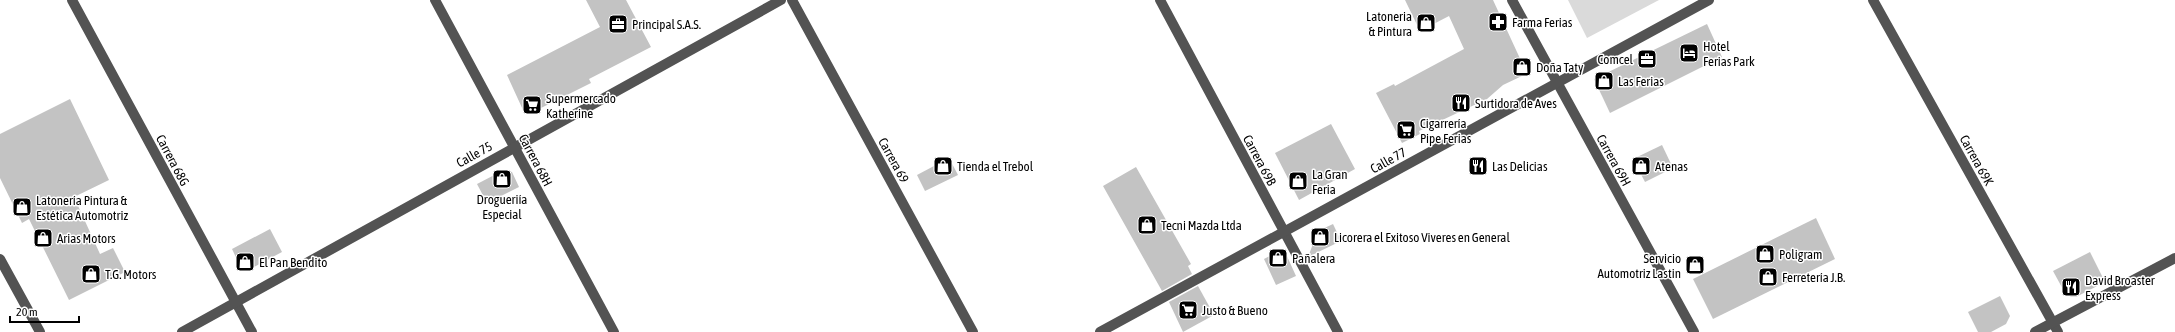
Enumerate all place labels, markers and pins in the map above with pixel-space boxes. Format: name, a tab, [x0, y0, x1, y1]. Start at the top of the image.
place label: Latoneria & Pintura	[1366, 9, 1412, 39]
pharmacy icon: Farma Ferias	[1487, 11, 1509, 33]
shop icon: Latoneria & Pintura	[1415, 12, 1437, 34]
office icon: Principal S.A.S.	[607, 13, 629, 35]
place label: Farma Ferias	[1512, 15, 1573, 30]
place label: Principal S.A.S.	[632, 17, 701, 32]
place label: Hotel Ferias Park	[1703, 39, 1755, 69]
hotel icon: Hotel Ferias Park	[1678, 42, 1700, 64]
office icon: Comcel	[1636, 48, 1658, 70]
place label: Comcel	[1598, 52, 1634, 67]
shop icon: Doña Taty	[1511, 56, 1533, 78]
place label: Doña Taty	[1536, 60, 1584, 75]
shop icon: Las Ferias	[1593, 70, 1615, 92]
place label: Las Ferias	[1618, 74, 1664, 89]
place label: Supermercado Katherine	[546, 91, 616, 121]
restaurant icon: Surtidora de Aves	[1450, 92, 1472, 114]
supermarket icon: Supermercado Katherine	[521, 94, 543, 116]
place label: Surtidora de Aves	[1475, 96, 1557, 111]
place label: Cigarrería Pipe Ferias	[1420, 116, 1472, 146]
supermarket icon: Cigarrería Pipe Ferias	[1395, 119, 1417, 141]
shop icon: Tienda el Trebol	[932, 155, 954, 177]
restaurant icon: Las Delicias	[1467, 155, 1489, 177]
shop icon: Atenas	[1630, 155, 1652, 177]
place label: Tienda el Trebol	[957, 159, 1034, 174]
place label: Las Delicias	[1492, 159, 1548, 174]
place label: Atenas	[1655, 159, 1688, 174]
place label: La Gran Feria	[1312, 167, 1348, 197]
shop icon: Drogueriía Especial	[491, 168, 513, 190]
shop icon: La Gran Feria	[1287, 170, 1309, 192]
place label: Drogueriía Especial	[477, 192, 527, 222]
place label: Latonería Pintura & Estética Automotriz	[36, 193, 128, 223]
shop icon: Latonería Pintura & Estética Automotriz	[11, 196, 33, 218]
shop icon: Tecni Mazda Ltda	[1136, 214, 1158, 236]
place label: Tecni Mazda Ltda	[1161, 218, 1242, 233]
shop icon: Licorera el Exitoso Viveres en General	[1309, 226, 1331, 248]
shop icon: Arias Motors	[32, 227, 54, 249]
place label: Licorera el Exitoso Viveres en General	[1334, 230, 1510, 245]
place label: Arias Motors	[57, 231, 116, 246]
shop icon: Poligram	[1754, 243, 1776, 265]
shop icon: Pañalera	[1267, 247, 1289, 269]
place label: Poligram	[1779, 247, 1822, 262]
shop icon: El Pan Bendito	[234, 251, 256, 273]
place label: Pañalera	[1292, 251, 1335, 266]
place label: Servicio Automotriz Lastin	[1597, 251, 1681, 281]
shop icon: Servicio Automotriz Lastin	[1684, 254, 1706, 276]
place label: El Pan Bendito	[259, 255, 327, 270]
shop icon: T.G. Motors	[80, 263, 102, 285]
shop icon: Ferretería J.B.	[1757, 266, 1779, 288]
place label: T.G. Motors	[105, 267, 157, 282]
place label: Ferretería J.B.	[1782, 270, 1845, 285]
place label: David Broaster Express	[2085, 273, 2155, 303]
restaurant icon: David Broaster Express	[2060, 276, 2082, 298]
supermarket icon: Justo & Bueno	[1177, 299, 1199, 321]
place label: Justo & Bueno	[1202, 303, 1268, 318]

